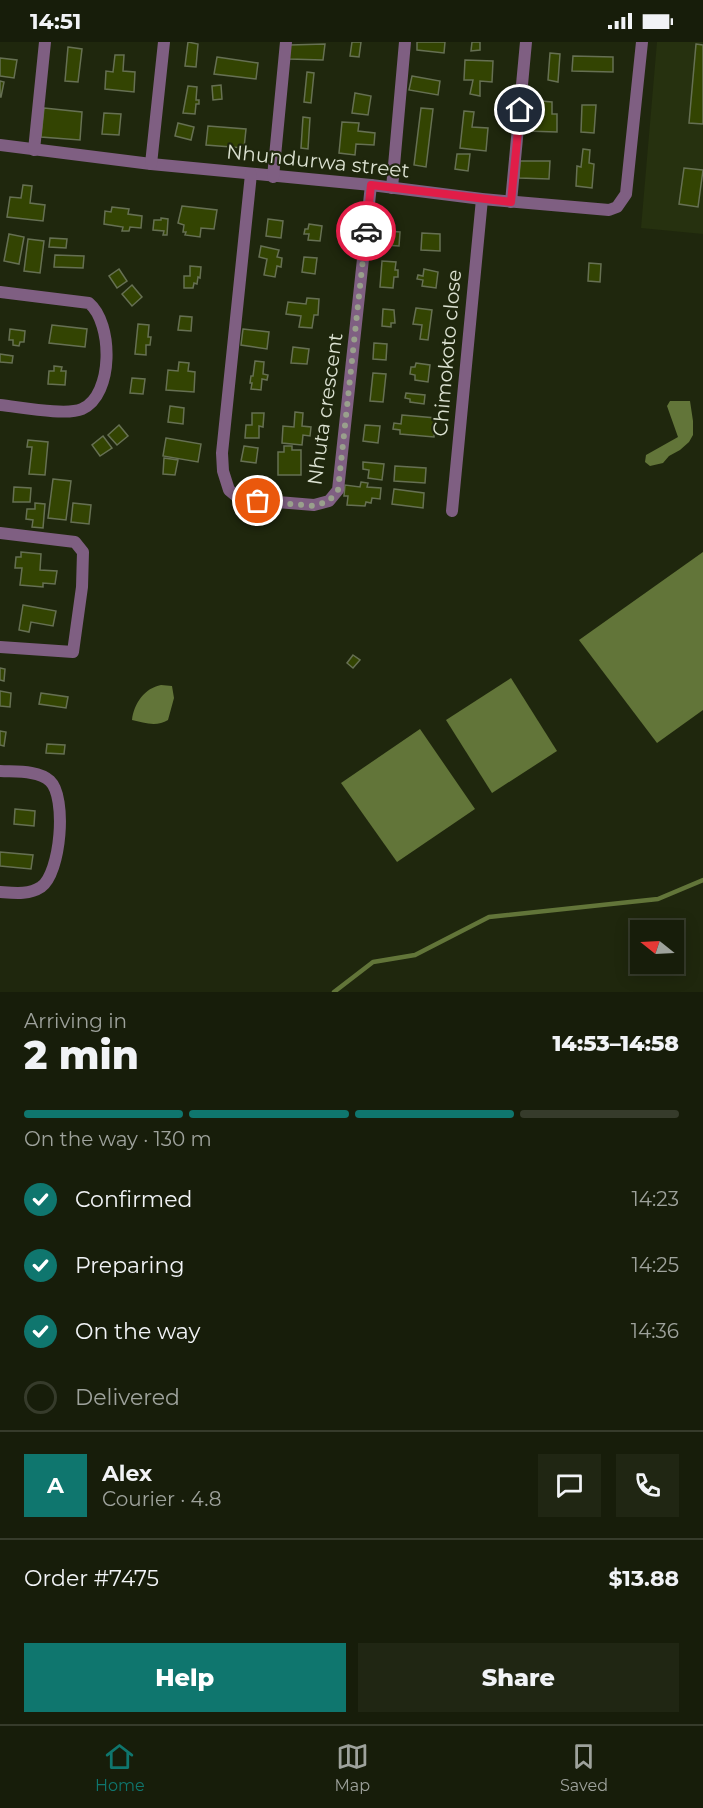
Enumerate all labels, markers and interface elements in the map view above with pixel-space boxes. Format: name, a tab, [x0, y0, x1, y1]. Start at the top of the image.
text: 14:51	[30, 8, 81, 35]
pin	[494, 84, 545, 135]
icon: home	[503, 93, 536, 126]
street label: Nhundurwa street	[225, 139, 411, 183]
courier	[336, 201, 396, 261]
icon: car	[350, 215, 383, 248]
street label: Chimokoto close	[428, 269, 466, 437]
street label: Nhuta crescent	[302, 331, 348, 487]
pin	[232, 475, 283, 526]
icon: bag	[241, 484, 274, 517]
north arrow	[630, 920, 684, 974]
map controls	[630, 920, 684, 974]
text: Arriving in	[24, 1009, 127, 1033]
text: 14:53–14:58	[552, 1030, 679, 1057]
text: 2 min	[24, 1031, 139, 1079]
text: On the way · 130 m	[24, 1127, 212, 1151]
icon: check	[24, 1183, 57, 1216]
text: Confirmed	[75, 1186, 192, 1213]
text: 14:23	[632, 1187, 679, 1211]
icon: check	[24, 1249, 57, 1282]
text: Preparing	[75, 1252, 184, 1279]
text: 14:25	[632, 1253, 679, 1277]
icon: check	[24, 1315, 57, 1348]
text: On the way	[75, 1318, 200, 1345]
text: 14:36	[631, 1319, 679, 1343]
text: Delivered	[75, 1384, 180, 1411]
button: chat	[538, 1454, 601, 1517]
button: phone	[616, 1454, 679, 1517]
text: Alex	[102, 1460, 152, 1487]
text: A	[47, 1472, 64, 1499]
text: Courier · 4.8	[102, 1487, 221, 1511]
text: Order #7475	[24, 1565, 159, 1592]
text: $13.88	[609, 1565, 679, 1592]
button: Help	[24, 1643, 346, 1712]
button: Share	[358, 1643, 679, 1712]
tab: Home	[95, 1740, 145, 1795]
tab: Map	[335, 1740, 370, 1795]
tab: Saved	[560, 1740, 608, 1795]

